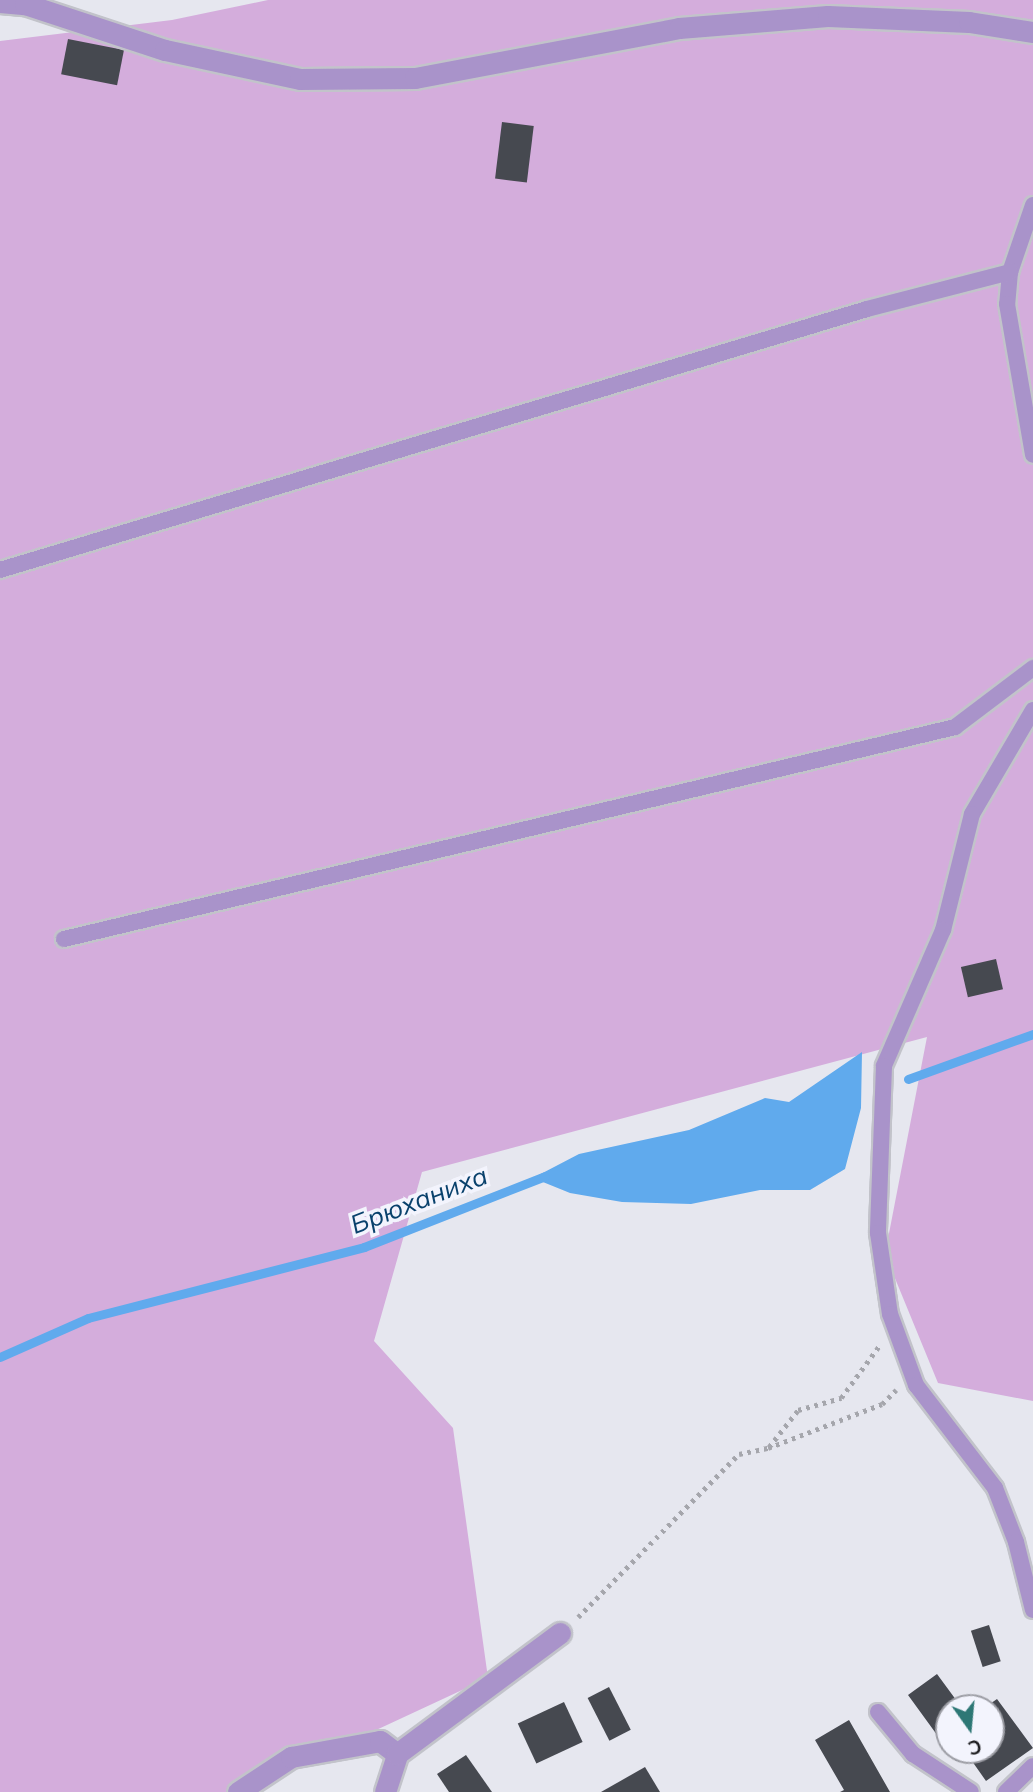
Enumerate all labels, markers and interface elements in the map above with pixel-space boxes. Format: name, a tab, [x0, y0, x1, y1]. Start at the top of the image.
water label: Брюханиха	[346, 1160, 492, 1240]
north arrow	[935, 1694, 1005, 1764]
text: С	[966, 1734, 984, 1761]

